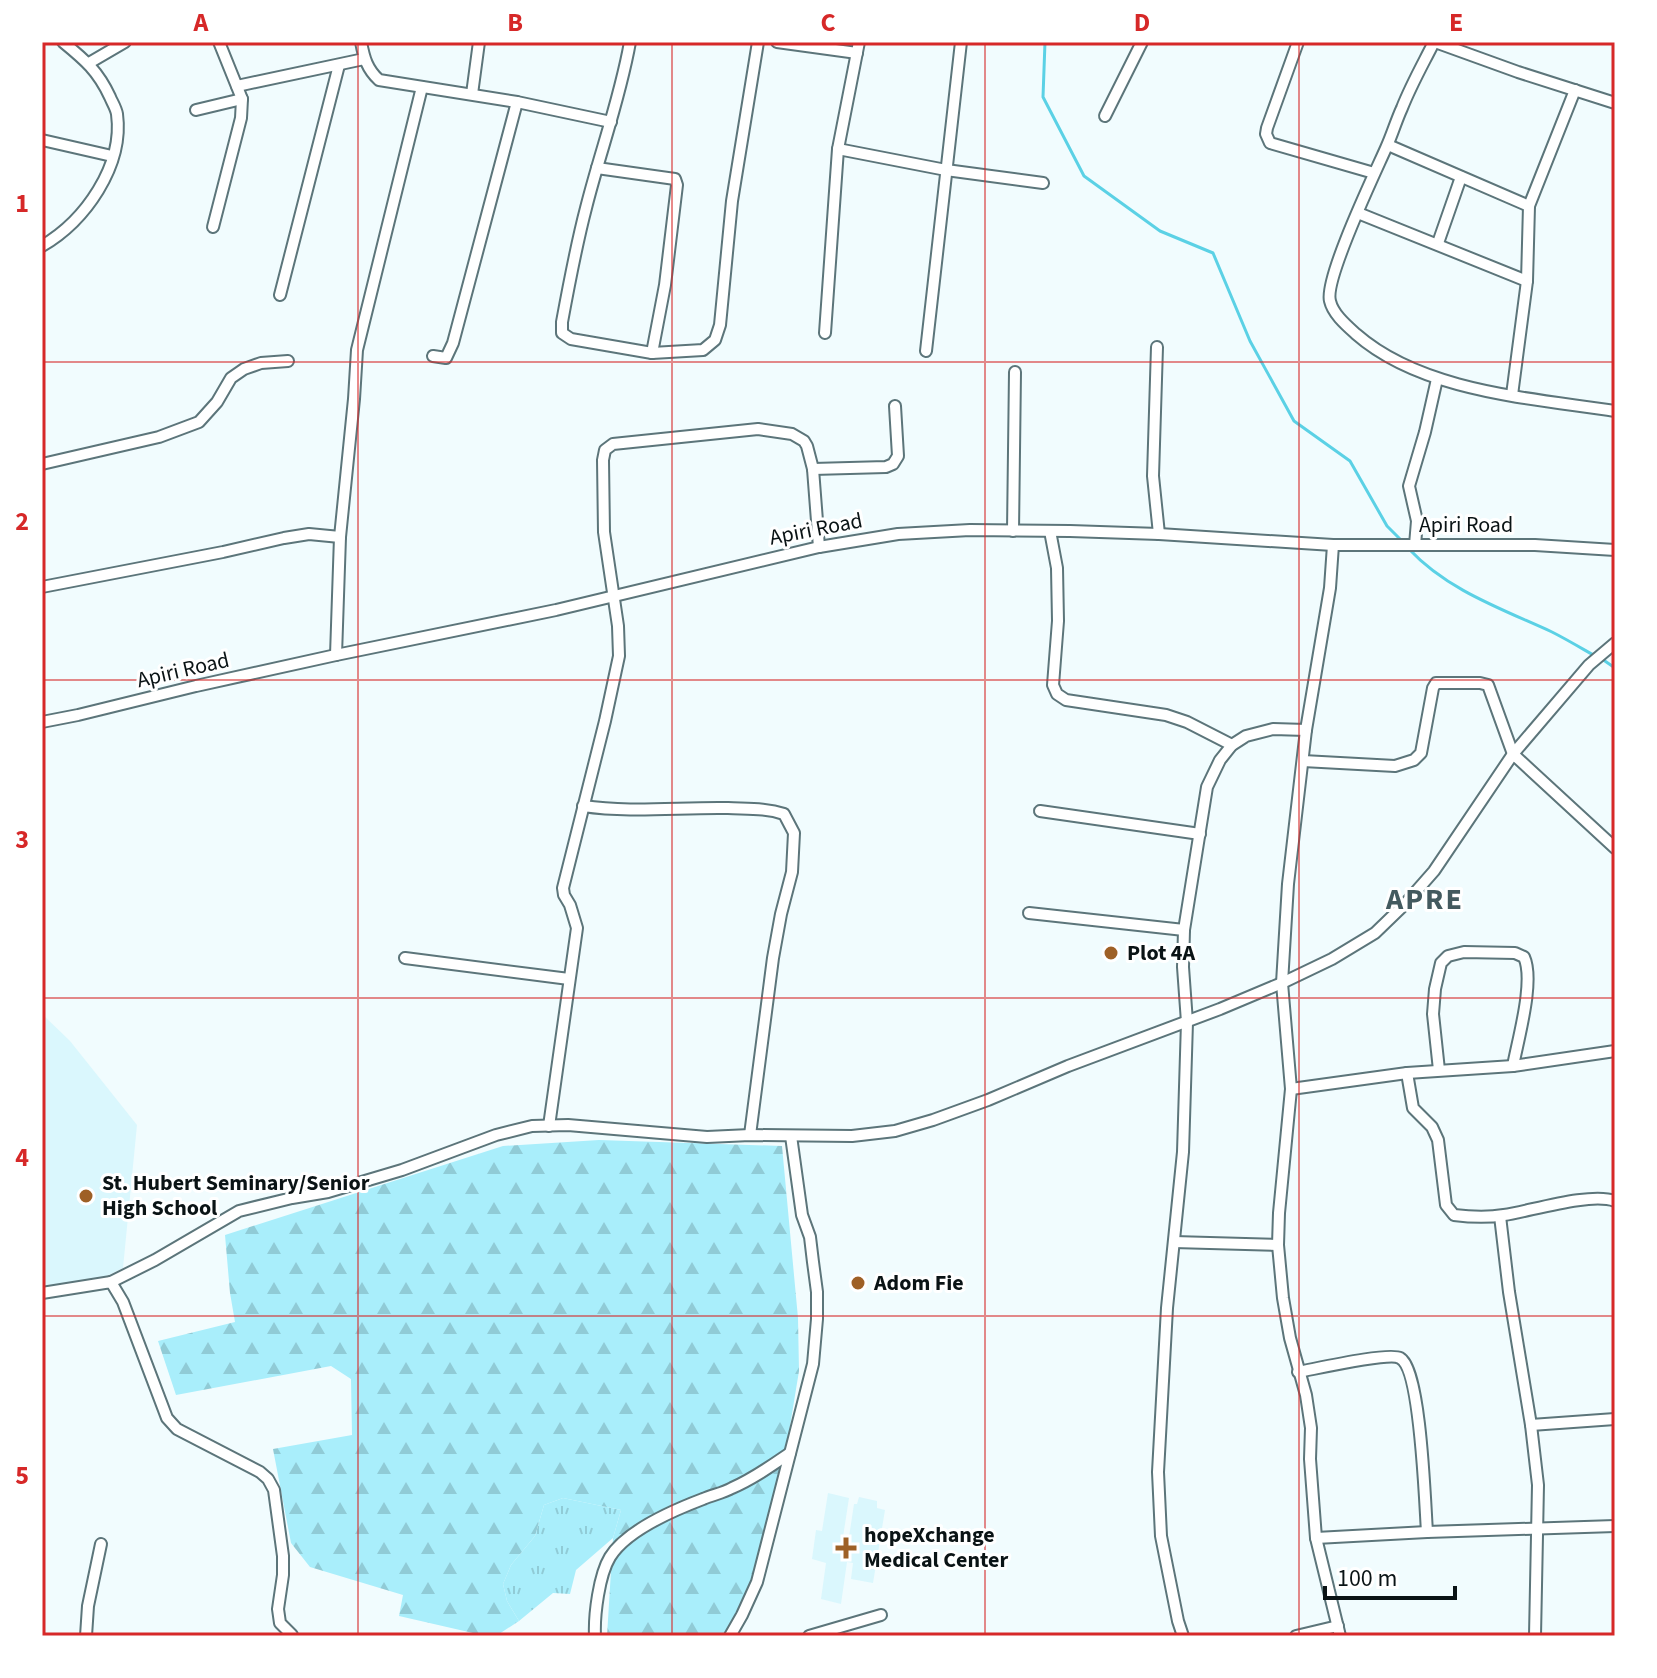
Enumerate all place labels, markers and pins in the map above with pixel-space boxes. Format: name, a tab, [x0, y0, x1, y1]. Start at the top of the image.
place label: Plot 4A	[1127, 937, 1195, 969]
marker: Plot 4A	[1102, 944, 1120, 962]
place label: St. Hubert Seminary/Senior High School	[102, 1167, 370, 1224]
marker: St. Hubert Seminary/Senior High School	[77, 1187, 95, 1205]
place label: Adom Fie	[873, 1267, 964, 1299]
marker: Adom Fie	[849, 1274, 867, 1292]
place label: hopeXchange Medical Center	[864, 1519, 1008, 1576]
marker: hopeXchange Medical Center	[835, 1537, 857, 1559]

